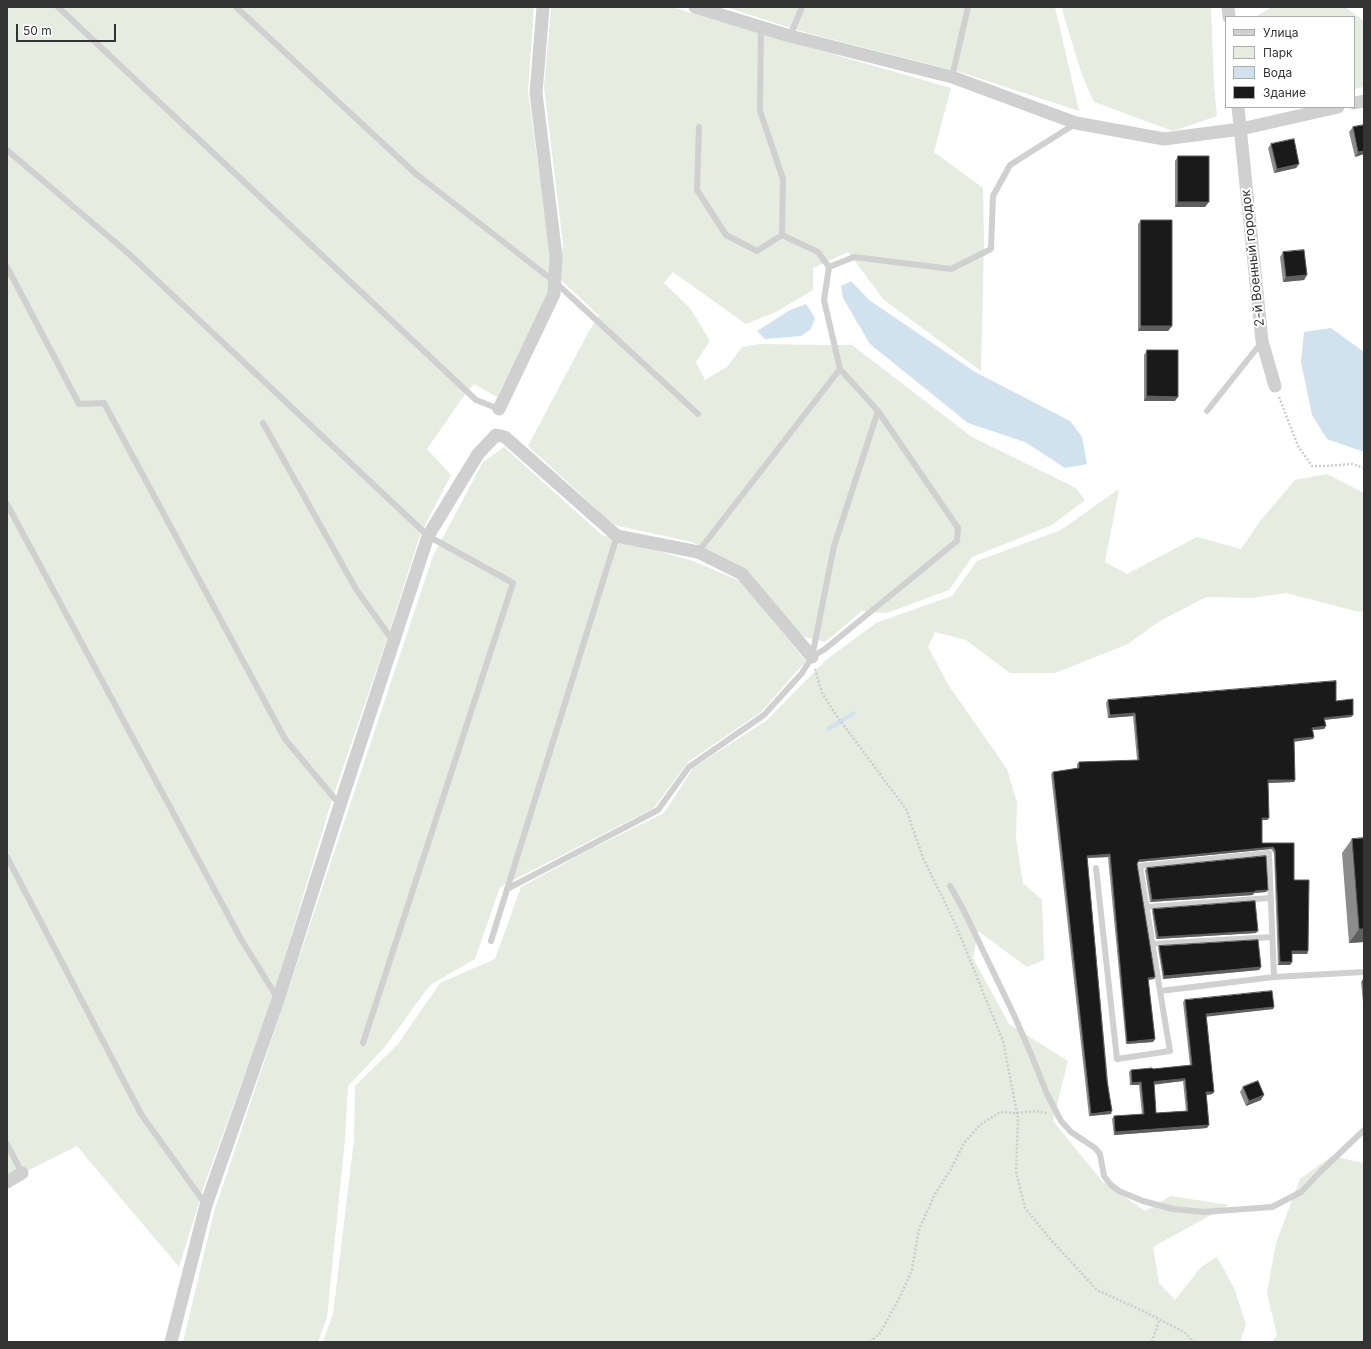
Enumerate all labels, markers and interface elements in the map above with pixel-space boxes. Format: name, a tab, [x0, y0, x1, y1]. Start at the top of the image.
scale bar	[18, 16, 118, 42]
legend	[1225, 16, 1355, 108]
text: 50 m	[23, 23, 52, 38]
text: Улица	[1263, 25, 1298, 40]
text: Парк	[1263, 45, 1293, 60]
text: Вода	[1263, 65, 1292, 80]
text: Здание	[1263, 85, 1306, 100]
street label: 2-й Военный городок	[1238, 189, 1268, 327]

